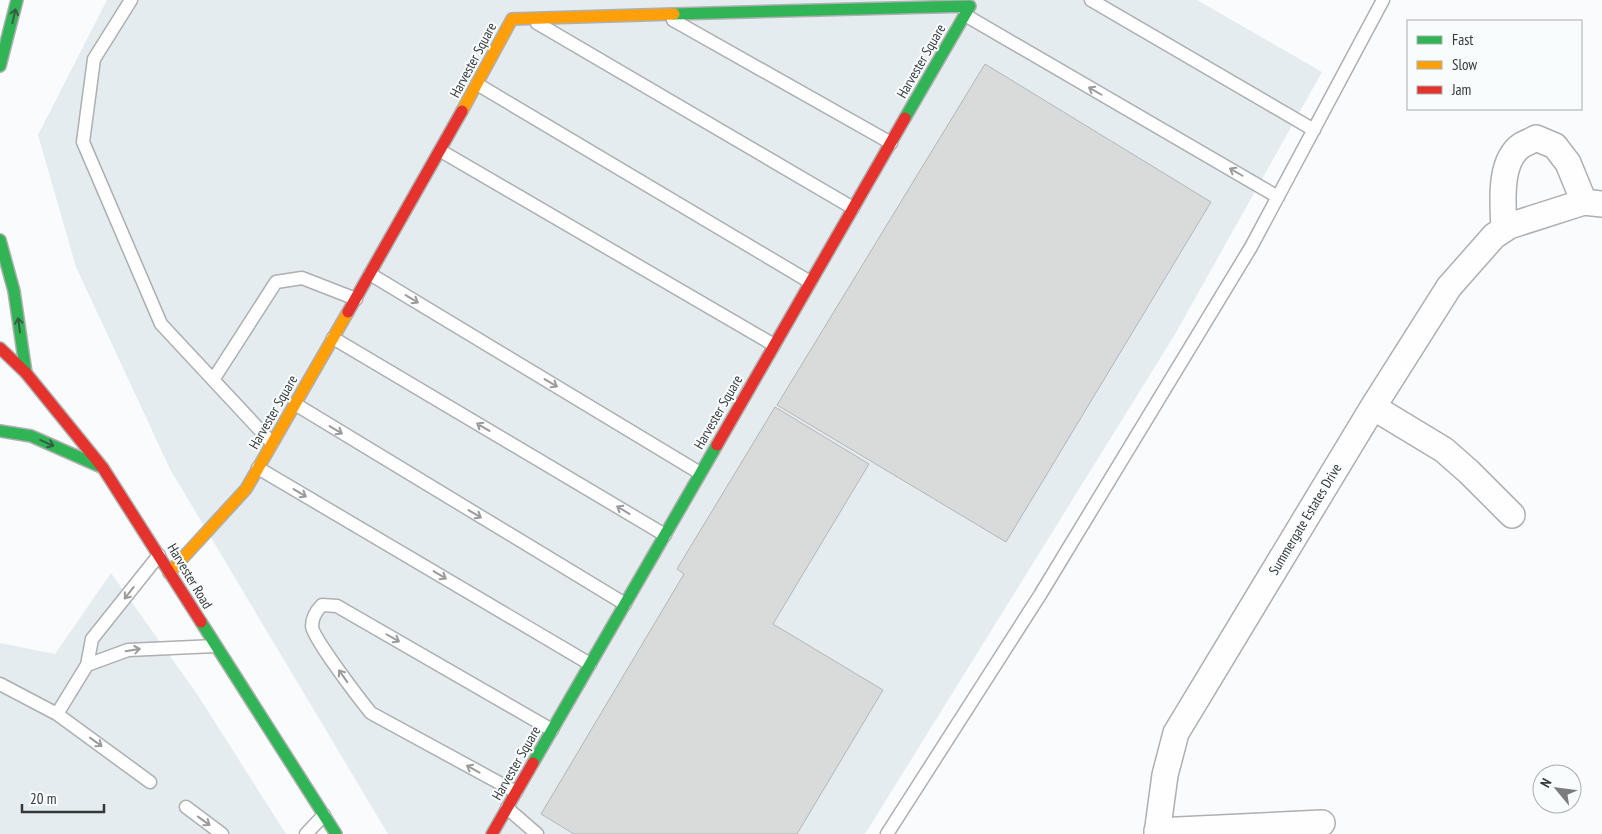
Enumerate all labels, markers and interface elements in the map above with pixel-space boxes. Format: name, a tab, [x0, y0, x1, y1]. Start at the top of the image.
one-way arrow	[10, 9, 19, 25]
street label: Harvester Square	[446, 19, 500, 101]
legend	[1407, 20, 1582, 110]
street label: Harvester Square	[893, 21, 950, 101]
text: Fast	[1452, 30, 1473, 49]
text: Slow	[1452, 55, 1477, 74]
text: Jam	[1451, 80, 1471, 99]
one-way arrow	[1089, 85, 1103, 95]
one-way arrow	[1229, 167, 1243, 177]
one-way arrow	[404, 295, 418, 305]
one-way arrow	[14, 317, 24, 333]
street label: Harvester Square	[245, 372, 302, 452]
street label: Harvester Square	[690, 372, 747, 452]
one-way arrow	[543, 379, 557, 389]
one-way arrow	[476, 422, 490, 432]
one-way arrow	[329, 425, 343, 435]
one-way arrow	[39, 439, 54, 449]
street label: Summergate Estates Drive	[1265, 460, 1346, 578]
one-way arrow	[292, 488, 306, 498]
one-way arrow	[616, 504, 630, 514]
one-way arrow	[468, 509, 482, 519]
street label: Harvester Road	[163, 540, 217, 612]
one-way arrow	[432, 571, 446, 581]
one-way arrow	[124, 586, 134, 600]
one-way arrow	[385, 633, 400, 643]
one-way arrow	[124, 645, 140, 655]
one-way arrow	[338, 669, 348, 683]
street label: Harvester Square	[488, 723, 545, 803]
one-way arrow	[89, 737, 102, 748]
one-way arrow	[466, 764, 481, 773]
north arrow	[1532, 764, 1582, 814]
text: N	[1536, 775, 1555, 790]
scale bar	[22, 782, 105, 814]
text: 20 m	[30, 789, 56, 808]
one-way arrow	[197, 816, 211, 826]

